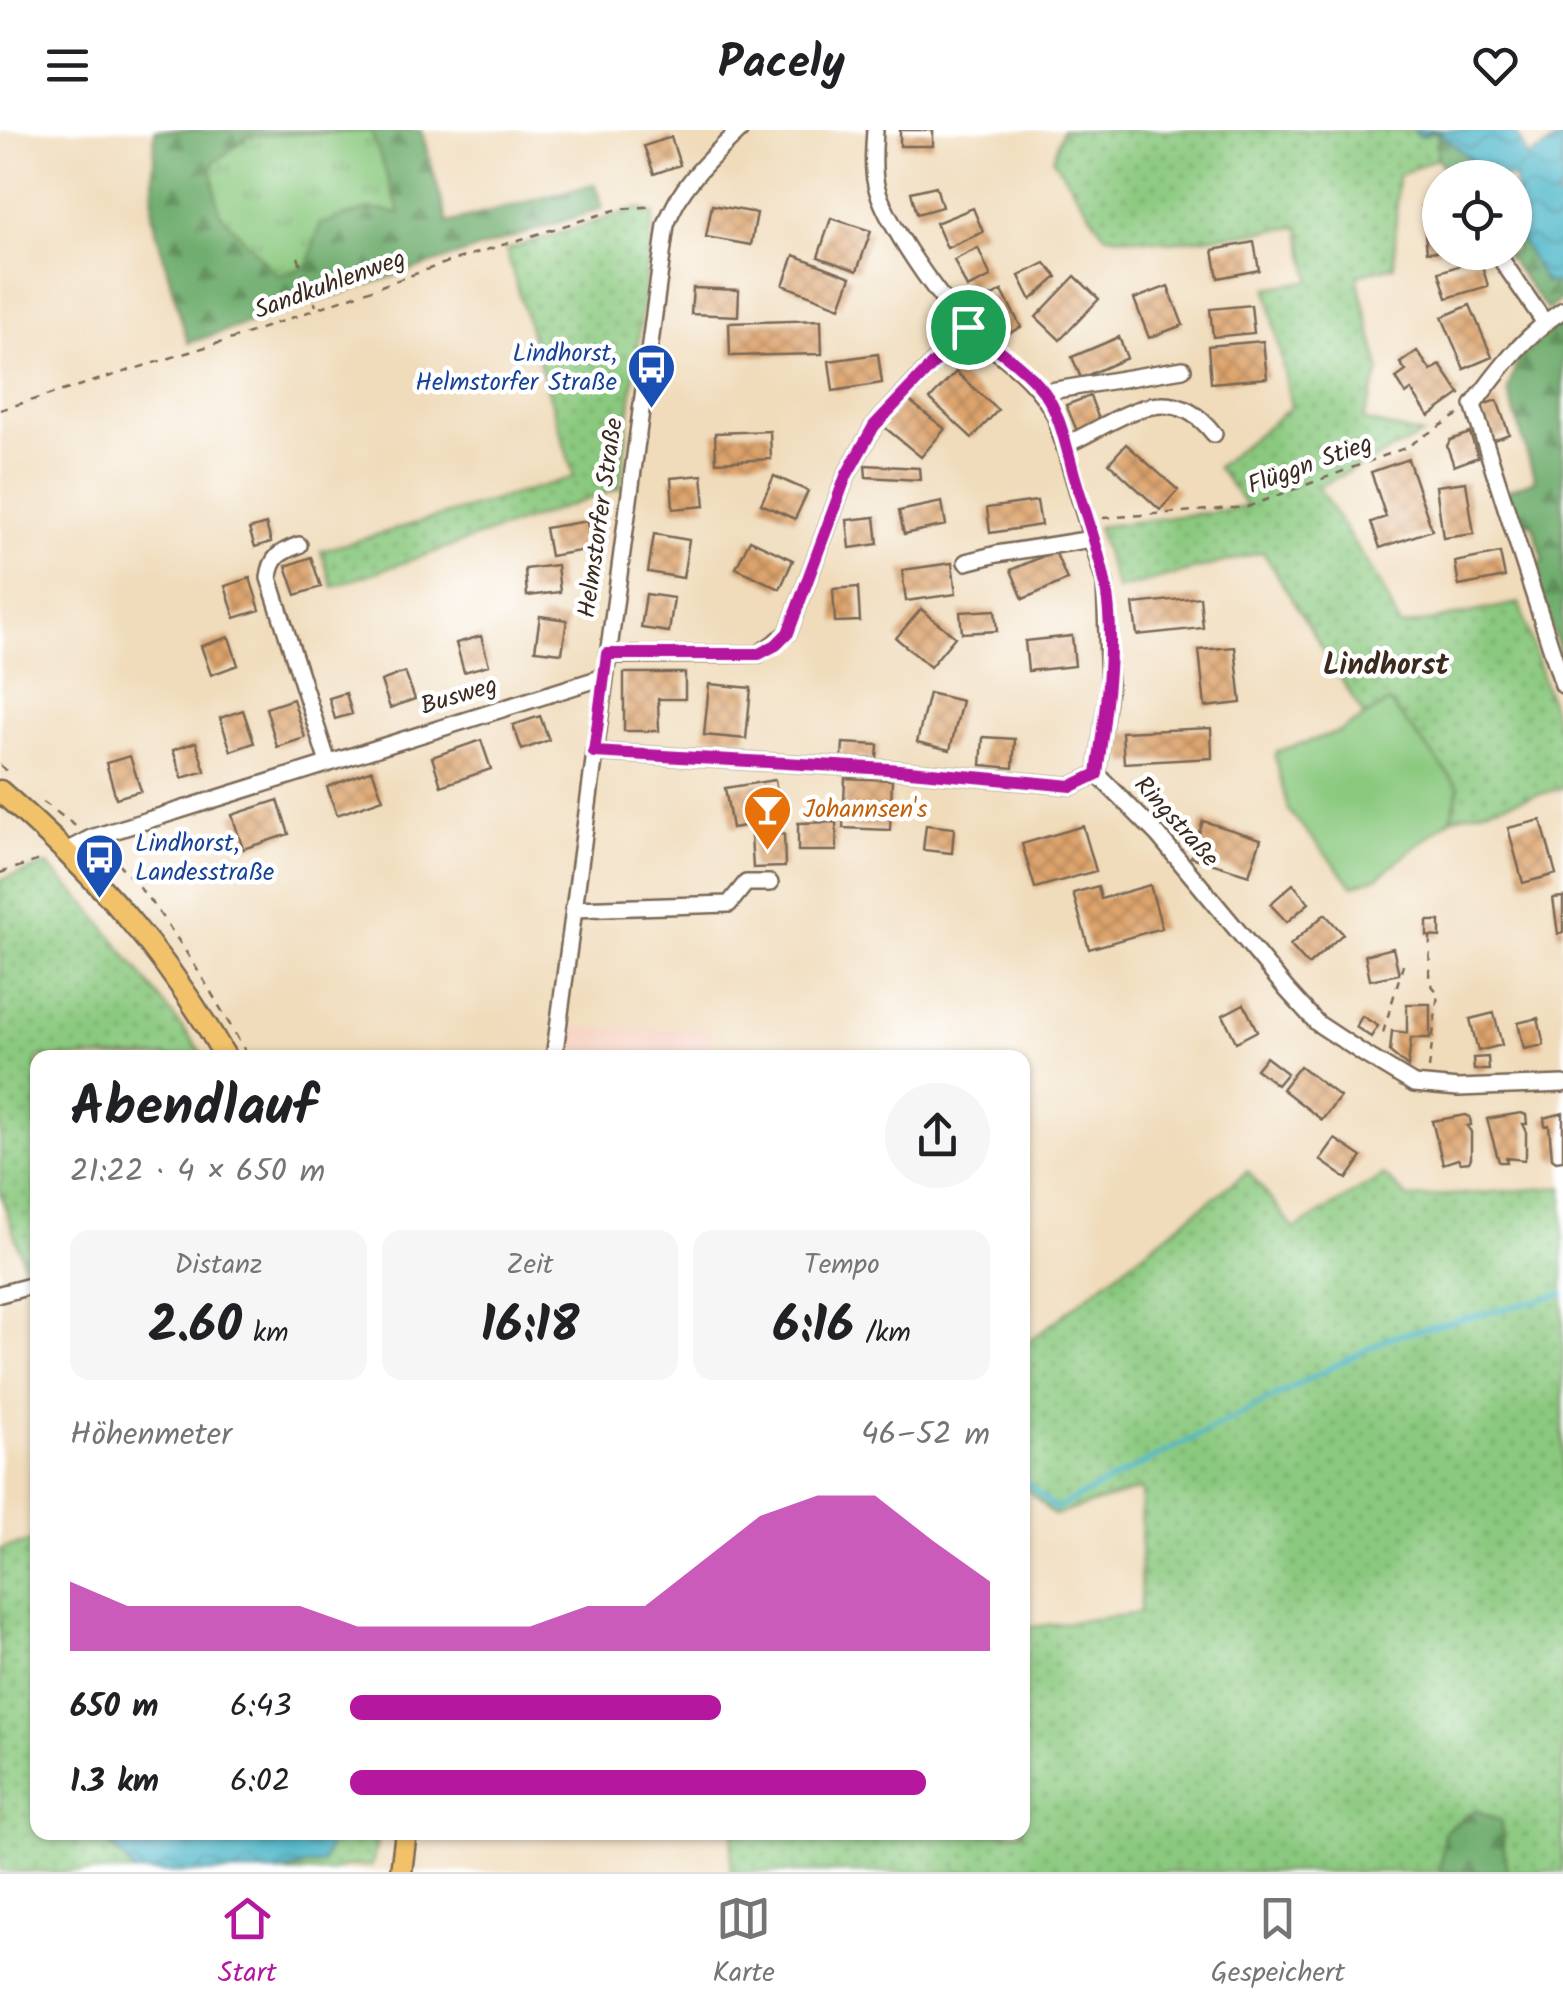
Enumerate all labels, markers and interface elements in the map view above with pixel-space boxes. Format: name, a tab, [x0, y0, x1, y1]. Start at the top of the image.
text: Pacely	[718, 29, 845, 101]
icon: menu	[40, 38, 95, 93]
icon: heart	[1468, 38, 1523, 93]
map controls	[1422, 160, 1532, 270]
button: locate	[1422, 160, 1532, 270]
street label: Sandkuhlenweg	[249, 239, 411, 331]
pin	[926, 285, 1011, 370]
icon: arrive	[941, 300, 996, 355]
place label: Lindhorst, Helmstorfer Straße	[415, 334, 617, 403]
bus stop icon: Lindhorst, Helmstorfer Straße	[626, 342, 678, 410]
street label: Helmstorfer Straße	[567, 415, 635, 621]
street label: Flüggn Stieg	[1242, 424, 1378, 506]
district label: Lindhorst	[1323, 642, 1449, 690]
street label: Busweg	[416, 665, 502, 727]
street label: Ringstraße	[1124, 767, 1228, 877]
bar icon: Johannsen's	[742, 784, 794, 852]
place label: Johannsen's	[803, 790, 928, 830]
place label: Lindhorst, Landesstraße	[135, 824, 274, 893]
bus stop icon: Lindhorst, Landesstraße	[74, 832, 126, 900]
text: Abendlauf	[70, 1066, 316, 1153]
button: share	[885, 1083, 990, 1188]
text: 21:22 · 4 × 650 m	[70, 1147, 325, 1198]
text: Distanz	[174, 1243, 262, 1288]
text: Zeit	[506, 1243, 554, 1288]
text: Tempo	[804, 1243, 880, 1288]
text: 2.60	[148, 1288, 242, 1368]
text: 16:18	[480, 1288, 580, 1368]
text: 6:16	[773, 1288, 854, 1368]
text: km	[242, 1311, 289, 1356]
text: /km	[854, 1311, 911, 1356]
text: Höhenmeter	[70, 1410, 232, 1461]
text: 46–52 m	[861, 1410, 990, 1461]
text: 650 m	[70, 1682, 158, 1733]
text: 6:43	[230, 1682, 292, 1733]
text: 1.3 km	[70, 1757, 159, 1808]
text: 6:02	[230, 1757, 290, 1808]
tab: Start	[218, 1891, 277, 1996]
tab: Karte	[713, 1891, 775, 1996]
tab: Gespeichert	[1211, 1891, 1345, 1996]

